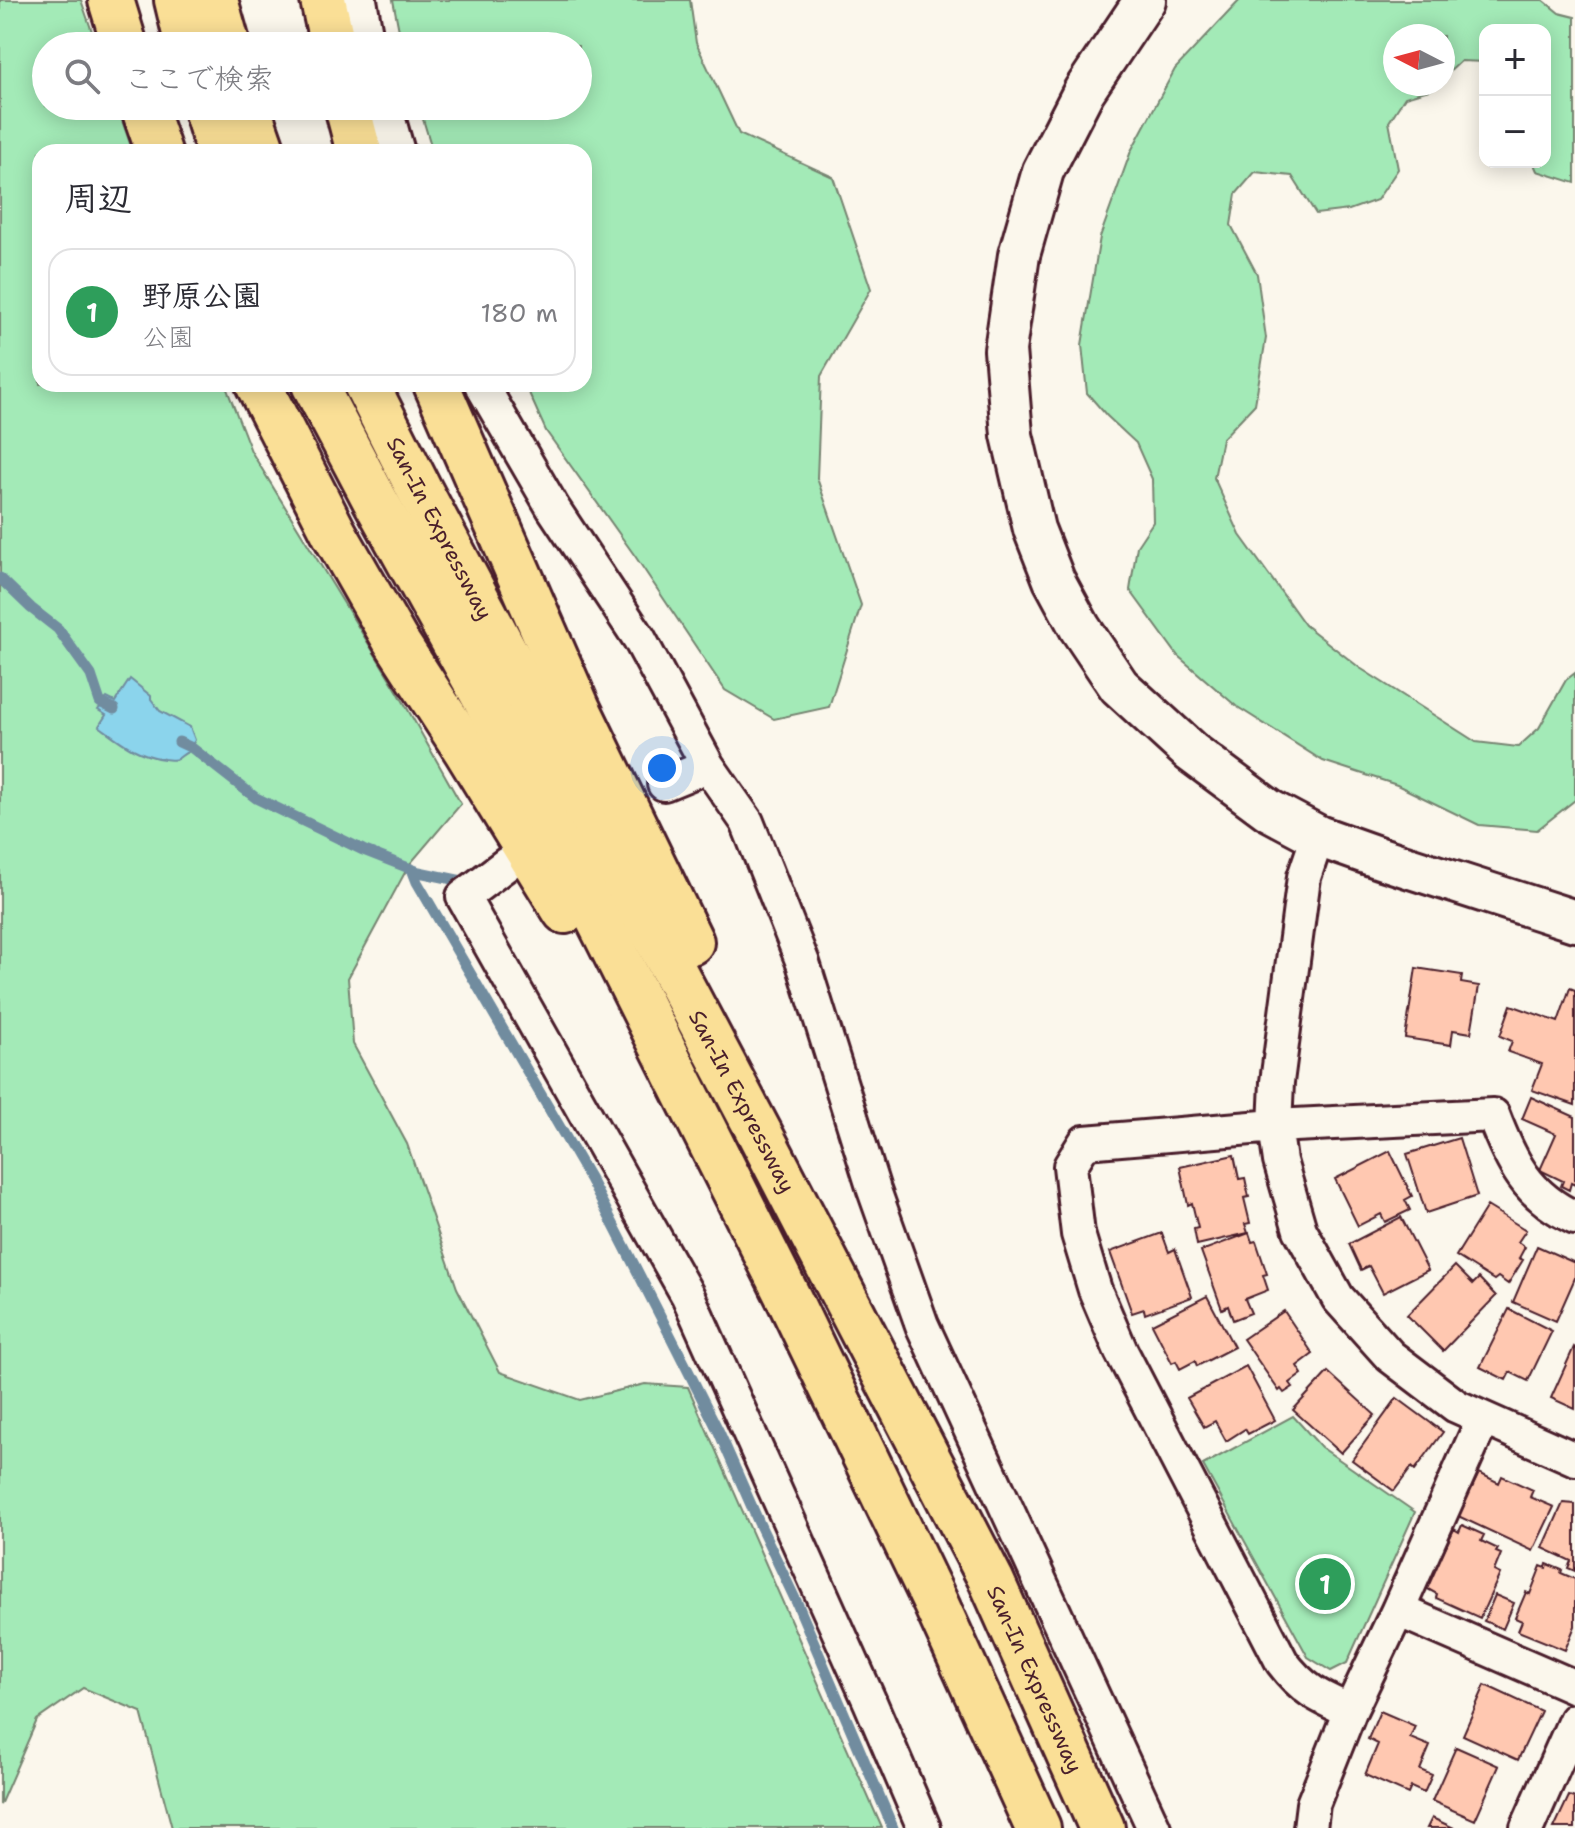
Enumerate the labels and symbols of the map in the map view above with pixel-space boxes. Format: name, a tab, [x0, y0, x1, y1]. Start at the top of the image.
north arrow	[1383, 24, 1455, 96]
street label: San-In Expressway	[380, 432, 499, 625]
your location	[642, 748, 682, 788]
street label: San-In Expressway	[682, 1005, 802, 1198]
pin: 1	[1299, 1554, 1351, 1614]
street label: San-In Expressway	[980, 1581, 1090, 1778]

